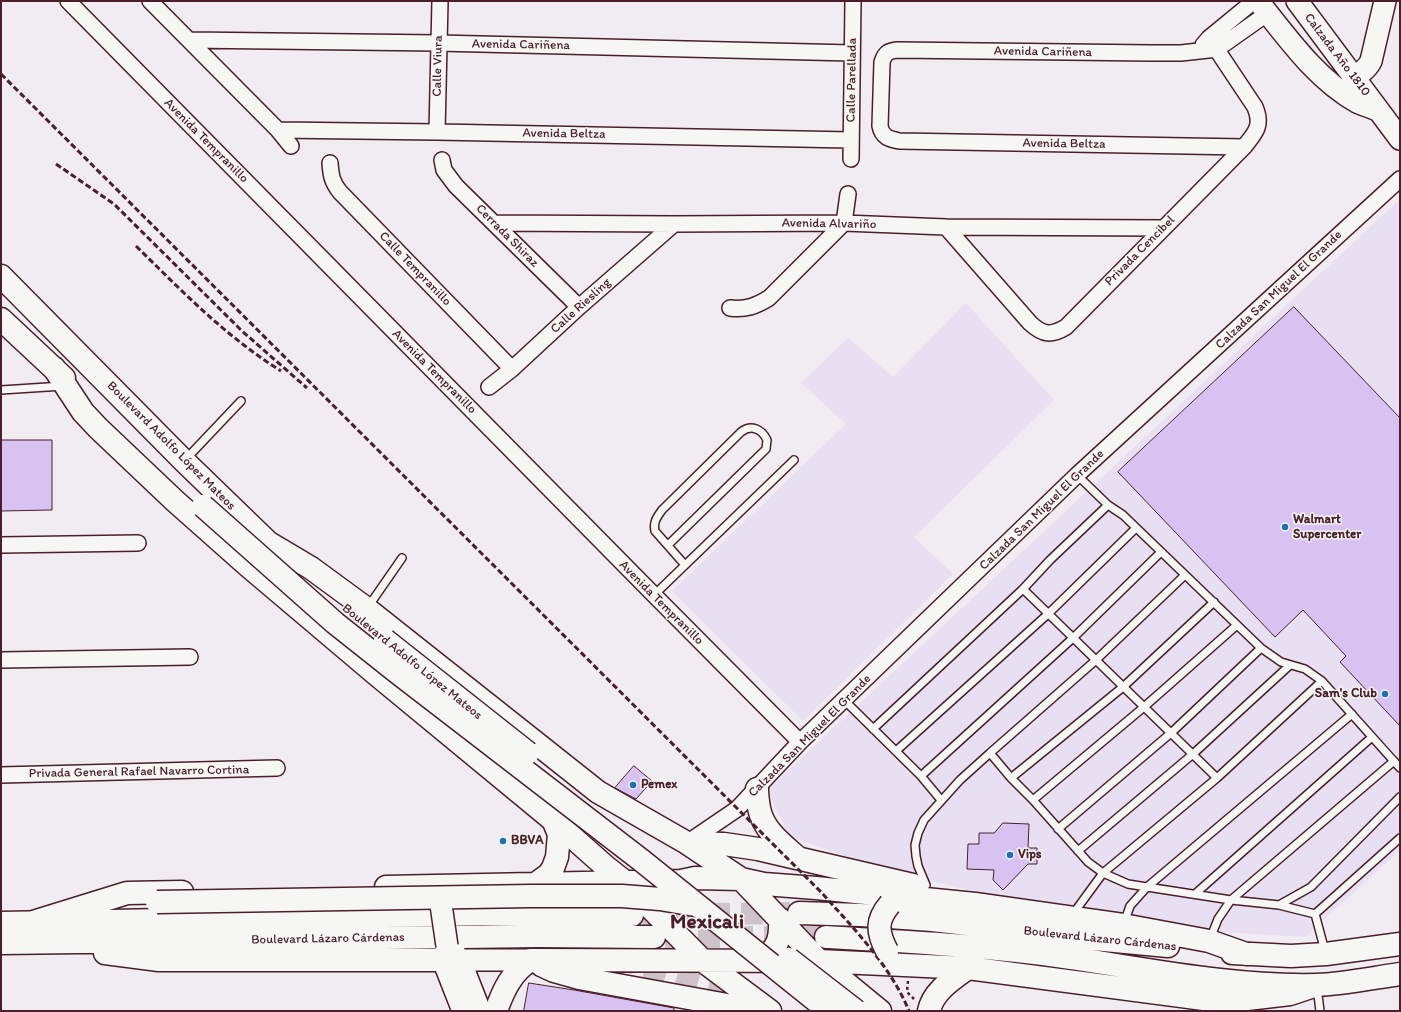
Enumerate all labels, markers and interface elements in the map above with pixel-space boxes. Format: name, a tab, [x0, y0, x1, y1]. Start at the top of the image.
street label: Calzada Año 1810	[1301, 10, 1373, 100]
street label: Calle Viura	[430, 35, 446, 97]
street label: Avenida Cariñena	[472, 36, 570, 54]
street label: Calle Parellada	[843, 37, 861, 123]
street label: Avenida Cariñena	[994, 43, 1092, 61]
street label: Avenida Tempranillo	[160, 95, 252, 187]
street label: Avenida Beltza	[522, 125, 606, 143]
street label: Avenida Beltza	[1022, 135, 1106, 153]
street label: Cerrada Shiraz	[472, 201, 542, 271]
street label: Privada Cencibel	[1102, 213, 1178, 289]
street label: Avenida Alvariño	[782, 215, 876, 233]
street label: Calzada San Miguel El Grande	[1213, 227, 1345, 353]
street label: Calle Tempranillo	[376, 229, 454, 309]
street label: Calle Riesling	[548, 275, 614, 337]
street label: Avenida Tempranillo	[388, 326, 480, 418]
street label: Boulevard Adolfo López Mateos	[103, 378, 239, 514]
street label: Calzada San Miguel El Grande	[976, 446, 1108, 574]
place label: Walmart Supercenter	[1293, 512, 1361, 543]
marker: Walmart Supercenter	[1280, 522, 1290, 532]
street label: Avenida Tempranillo	[615, 557, 707, 649]
street label: Boulevard Adolfo López Mateos	[339, 601, 485, 723]
street label: Calzada San Miguel El Grande	[745, 671, 875, 801]
place label: Sam's Club	[1315, 686, 1377, 702]
marker: Sam's Club	[1380, 689, 1390, 699]
street label: Privada General Rafael Navarro Cortina	[29, 762, 249, 782]
place label: Pemex	[641, 777, 677, 793]
marker: Pemex	[628, 780, 638, 790]
place label: BBVA	[511, 833, 544, 849]
marker: BBVA	[498, 836, 508, 846]
place label: Vips	[1018, 847, 1042, 863]
marker: Vips	[1005, 850, 1015, 860]
district label: Mexicali	[670, 910, 744, 936]
street label: Boulevard Lázaro Cárdenas	[1023, 923, 1177, 955]
street label: Boulevard Lázaro Cárdenas	[251, 930, 405, 948]

